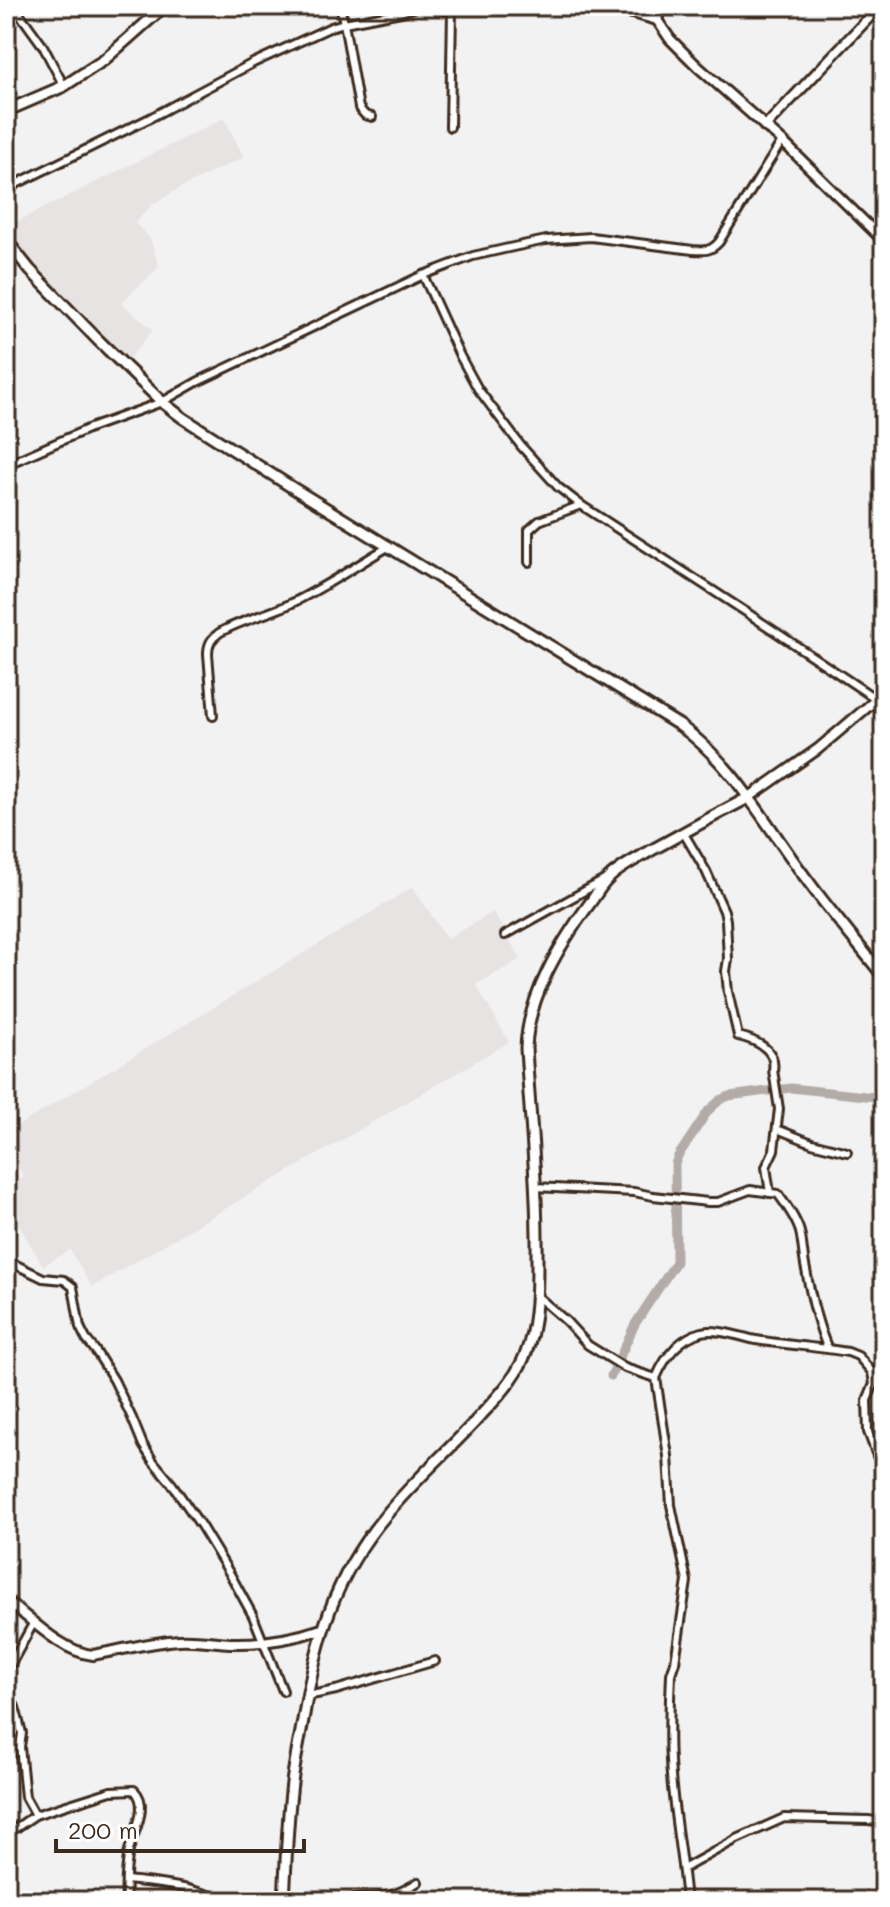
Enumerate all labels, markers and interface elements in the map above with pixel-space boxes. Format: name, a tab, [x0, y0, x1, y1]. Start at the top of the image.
scale bar	[56, 1803, 304, 1853]
text: 200 m	[68, 1814, 138, 1845]

